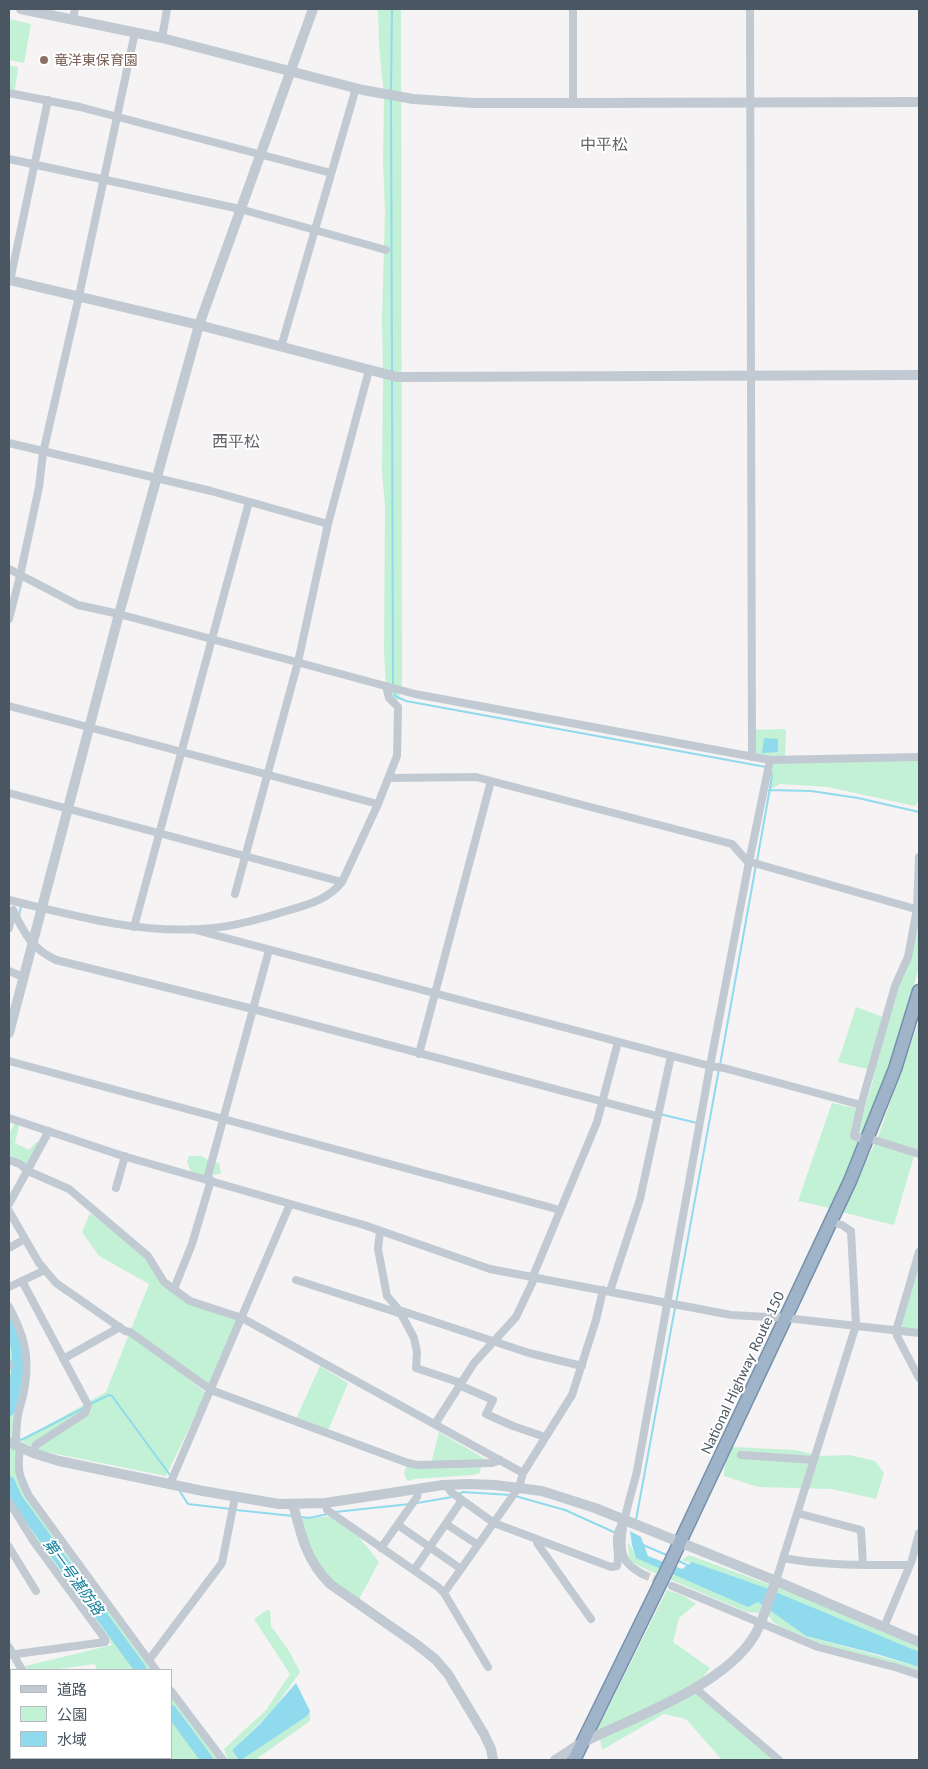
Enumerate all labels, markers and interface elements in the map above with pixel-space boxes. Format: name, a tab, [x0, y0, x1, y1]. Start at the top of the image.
place label: 竜洋東保育園	[54, 52, 138, 68]
marker: 竜洋東保育園	[38, 54, 50, 66]
district label: 中平松	[580, 135, 628, 155]
district label: 西平松	[212, 432, 260, 452]
street label: National Highway Route 150	[698, 1289, 788, 1457]
water label: 第一号湛防路	[39, 1535, 107, 1619]
legend	[10, 1669, 172, 1759]
text: 道路	[57, 1680, 87, 1698]
text: 公園	[57, 1705, 87, 1723]
text: 水域	[57, 1730, 87, 1748]

